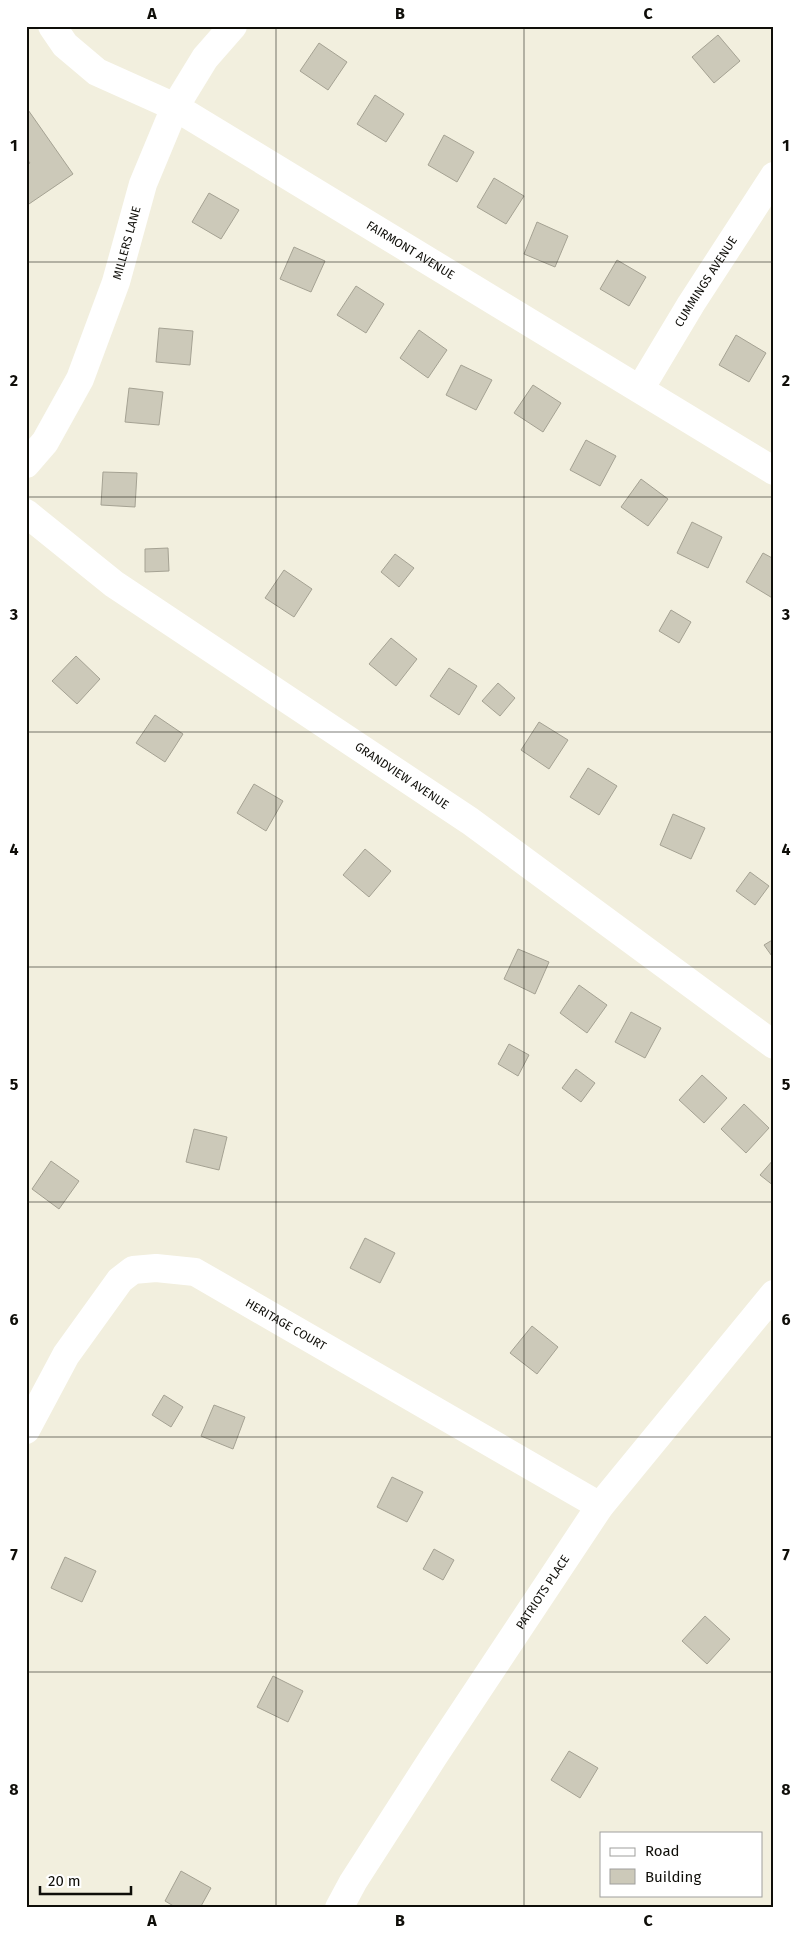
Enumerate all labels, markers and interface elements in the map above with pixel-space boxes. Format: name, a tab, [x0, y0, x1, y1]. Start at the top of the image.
text: A	[146, 4, 157, 23]
text: B	[395, 4, 405, 23]
text: C	[643, 4, 653, 23]
text: 1	[10, 136, 18, 155]
text: 1	[782, 136, 790, 155]
street label: MILLERS LANE	[110, 205, 144, 281]
street label: FAIRMONT AVENUE	[364, 218, 457, 282]
street label: CUMMINGS AVENUE	[672, 234, 740, 329]
text: 2	[10, 371, 18, 390]
text: 2	[782, 371, 790, 390]
text: 3	[9, 605, 18, 624]
text: 3	[781, 605, 790, 624]
street label: GRANDVIEW AVENUE	[352, 739, 452, 812]
text: 4	[9, 840, 19, 859]
text: 4	[781, 840, 791, 859]
text: 5	[10, 1075, 19, 1094]
text: 5	[782, 1075, 791, 1094]
street label: HERITAGE COURT	[243, 1296, 329, 1354]
text: 6	[9, 1310, 19, 1329]
text: 6	[781, 1310, 791, 1329]
text: 7	[10, 1545, 18, 1564]
text: 7	[782, 1545, 790, 1564]
street label: PATRIOTS PLACE	[513, 1552, 572, 1632]
text: 8	[9, 1780, 19, 1799]
text: 8	[781, 1780, 791, 1799]
legend	[600, 1832, 762, 1896]
text: Road	[645, 1842, 680, 1860]
scale bar	[40, 1864, 131, 1896]
text: Building	[645, 1868, 701, 1886]
text: 20 m	[48, 1872, 81, 1890]
text: A	[146, 1911, 157, 1930]
text: B	[395, 1911, 405, 1930]
text: C	[643, 1911, 653, 1930]

